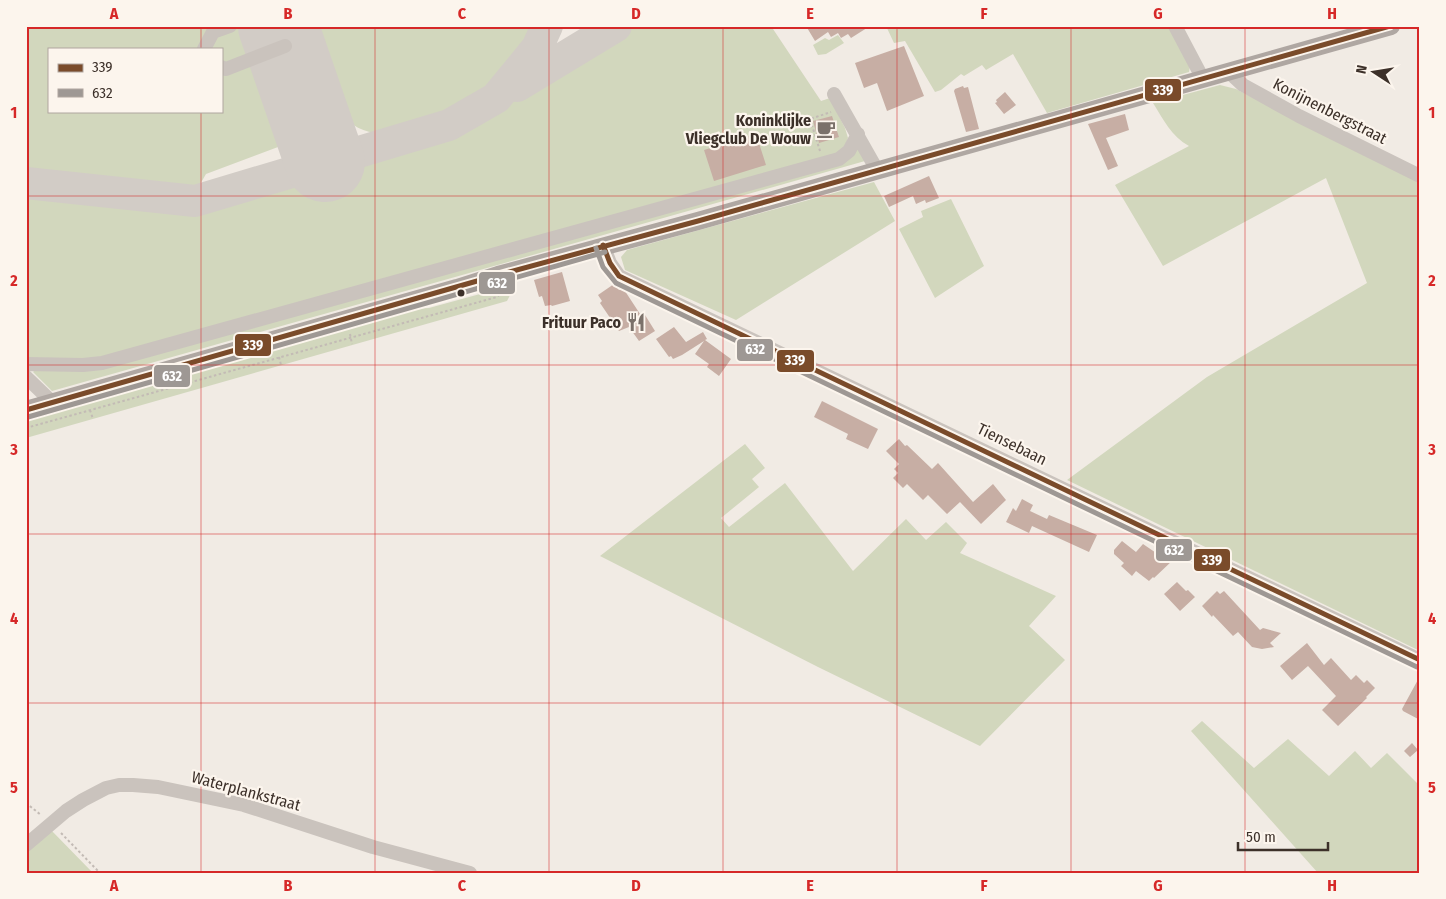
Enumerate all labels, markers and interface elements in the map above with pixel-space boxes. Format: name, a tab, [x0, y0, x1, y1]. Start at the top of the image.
text: A	[109, 4, 119, 23]
text: B	[284, 4, 293, 23]
text: C	[458, 4, 467, 23]
text: D	[631, 4, 641, 23]
text: E	[806, 4, 814, 23]
text: F	[980, 4, 988, 23]
text: G	[1153, 4, 1163, 23]
text: H	[1327, 4, 1337, 23]
legend	[48, 48, 222, 112]
north arrow	[1348, 48, 1398, 98]
text: 339	[92, 58, 113, 76]
text: N	[1353, 64, 1371, 75]
street label: Konijnenbergstraat	[1270, 74, 1391, 148]
line badge: 339	[1144, 78, 1182, 102]
text: 339	[1152, 82, 1173, 99]
text: 632	[92, 84, 113, 102]
text: 1	[11, 103, 17, 122]
text: 1	[1429, 103, 1435, 122]
place label: Koninklijke Vliegclub De Wouw	[685, 111, 811, 148]
cafe icon: Koninklijke Vliegclub De Wouw	[815, 118, 837, 140]
text: 2	[9, 271, 18, 290]
line badge: 632	[478, 271, 516, 295]
text: 2	[1427, 271, 1436, 290]
text: 632	[487, 275, 508, 292]
unlabelled marker	[456, 288, 466, 298]
restaurant icon: Frituur Paco	[625, 311, 647, 333]
place label: Frituur Paco	[542, 313, 621, 332]
line badge: 339	[234, 333, 272, 357]
text: 339	[242, 337, 263, 354]
line badge: 632	[736, 338, 774, 362]
text: 632	[745, 341, 766, 358]
line badge: 339	[776, 349, 815, 373]
text: 339	[784, 352, 805, 369]
line badge: 632	[153, 364, 191, 388]
text: 632	[162, 368, 183, 385]
street label: Tiensebaan	[974, 419, 1050, 469]
text: 3	[9, 440, 18, 459]
text: 3	[1427, 440, 1436, 459]
line badge: 632	[1155, 538, 1193, 562]
text: 632	[1164, 542, 1185, 559]
line badge: 339	[1193, 548, 1231, 572]
text: 339	[1201, 552, 1222, 569]
text: 4	[10, 609, 18, 628]
text: 4	[1428, 609, 1436, 628]
street label: Waterplankstraat	[189, 767, 303, 815]
text: 5	[10, 778, 18, 797]
text: 5	[1428, 778, 1436, 797]
scale bar	[1238, 819, 1328, 851]
text: 50 m	[1246, 828, 1276, 846]
text: A	[109, 876, 119, 895]
text: B	[284, 876, 293, 895]
text: C	[458, 876, 467, 895]
text: D	[631, 876, 641, 895]
text: E	[806, 876, 814, 895]
text: F	[980, 876, 988, 895]
text: G	[1153, 876, 1163, 895]
text: H	[1327, 876, 1337, 895]

